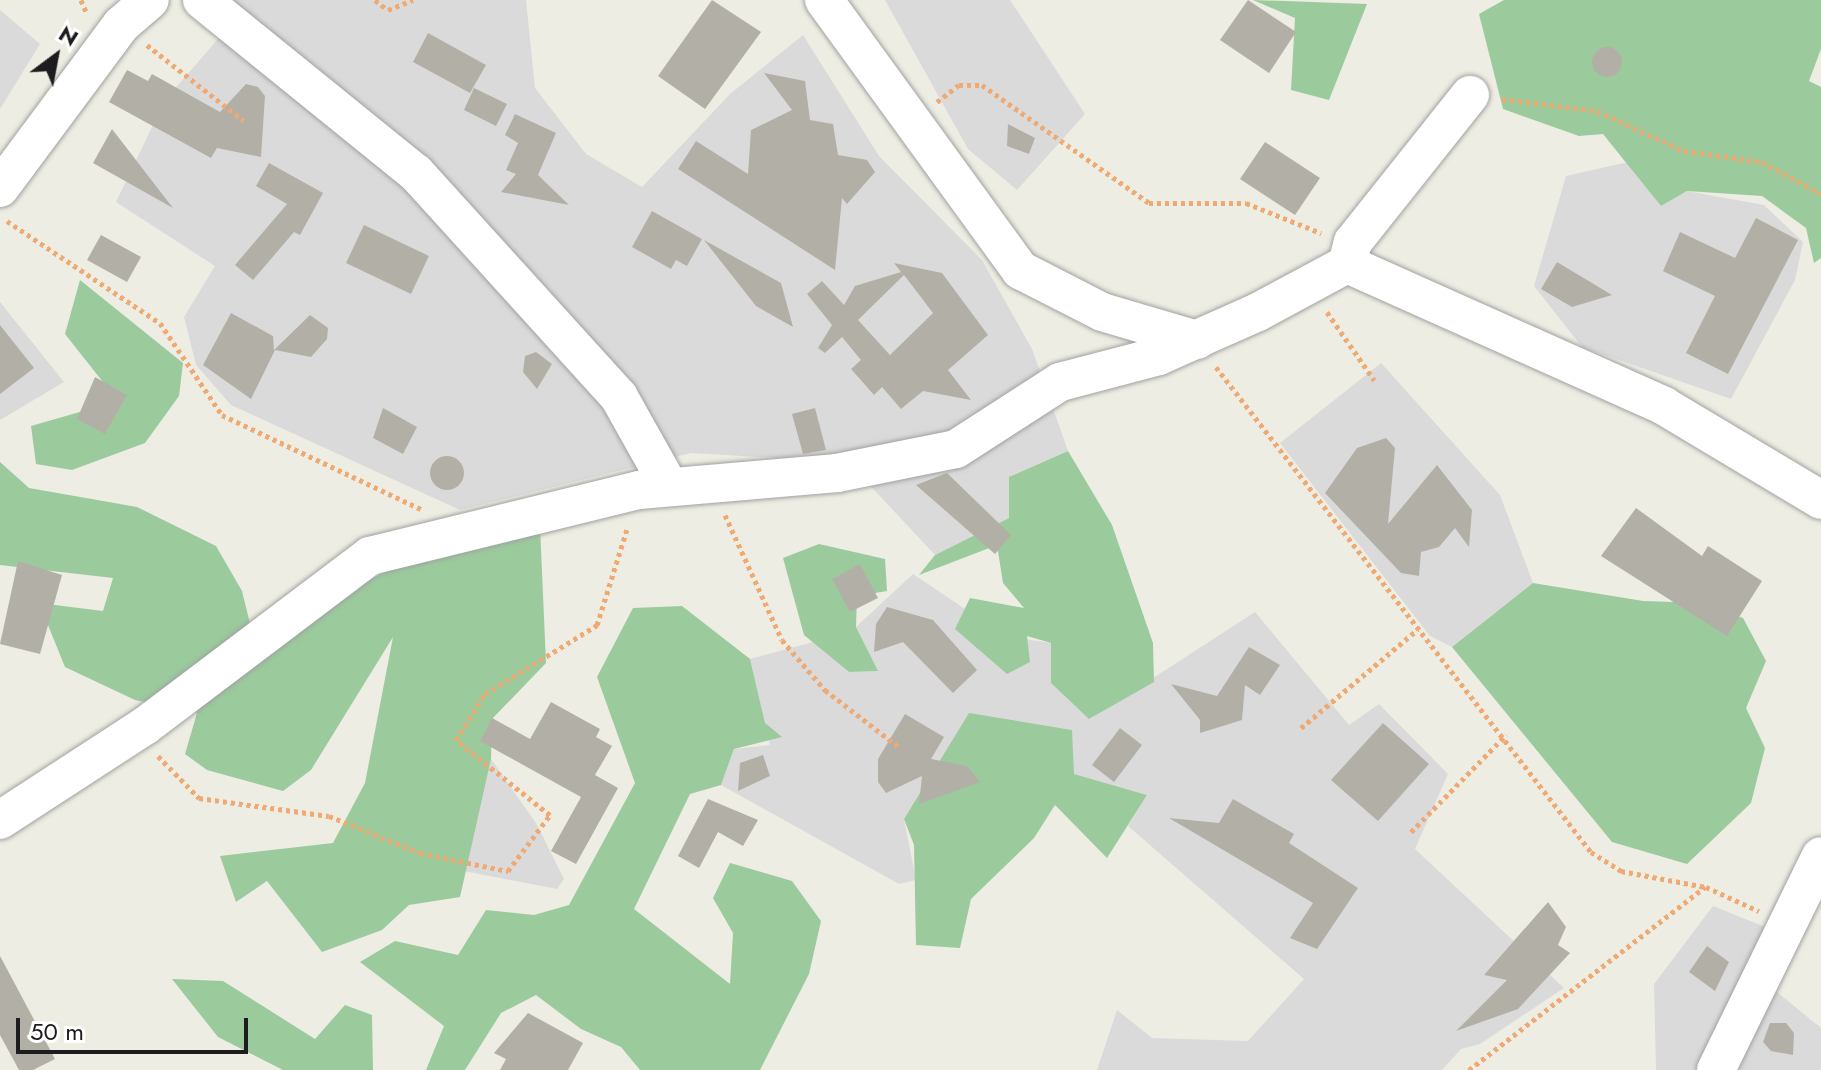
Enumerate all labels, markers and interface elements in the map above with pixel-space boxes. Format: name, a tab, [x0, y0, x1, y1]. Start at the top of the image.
north arrow	[16, 16, 96, 96]
text: N	[53, 17, 85, 54]
scale bar	[20, 1002, 252, 1052]
text: 50 m	[30, 1014, 84, 1049]

